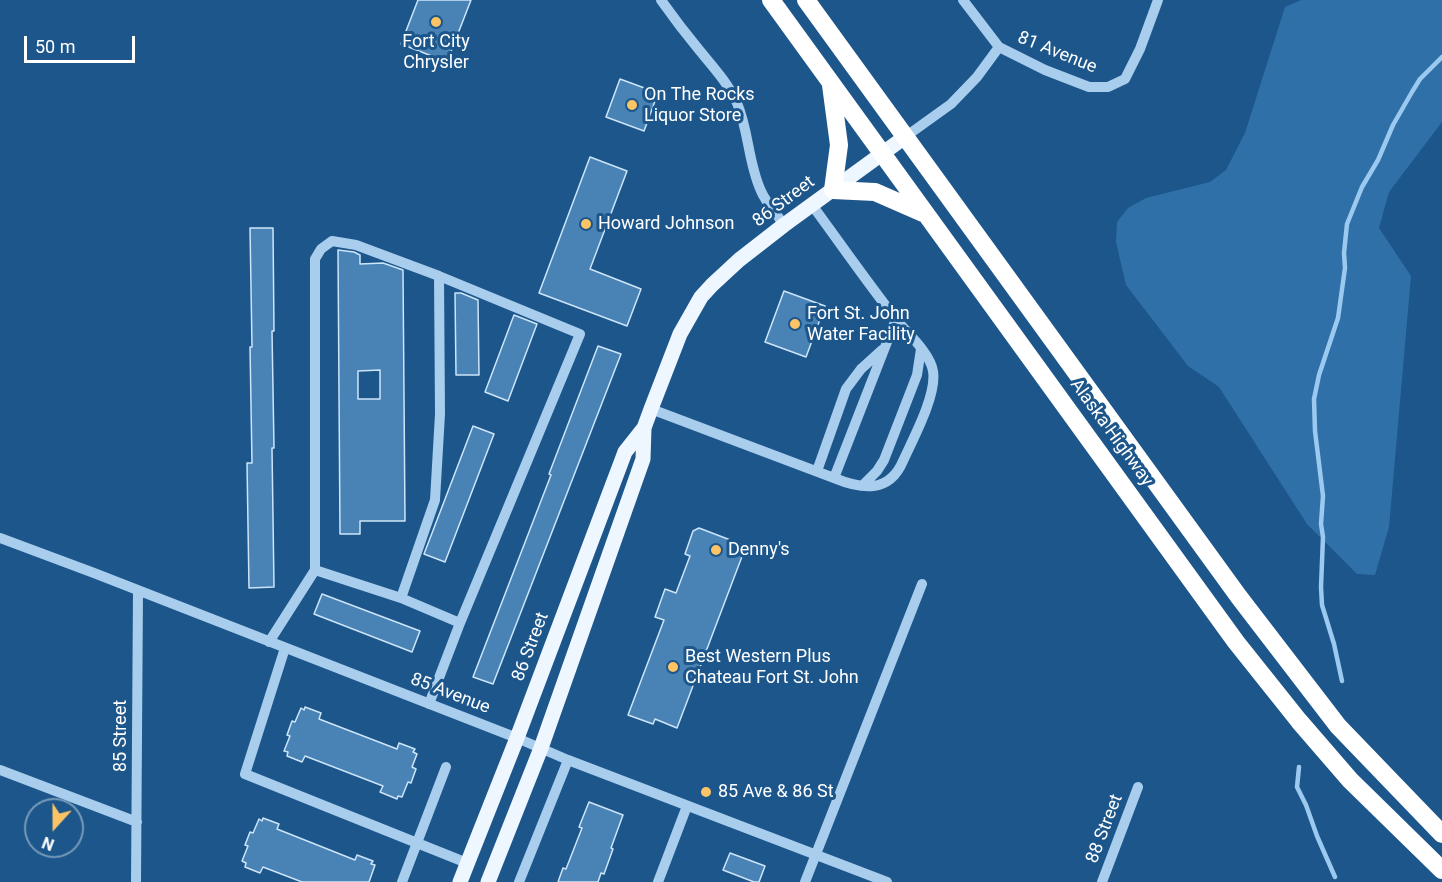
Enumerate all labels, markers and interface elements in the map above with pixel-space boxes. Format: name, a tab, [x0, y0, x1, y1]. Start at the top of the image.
marker: Fort City Chrysler	[429, 15, 443, 29]
scale bar	[27, 24, 138, 62]
street label: 81 Avenue	[1014, 27, 1100, 79]
place label: Fort City Chrysler	[402, 31, 470, 74]
text: 50 m	[35, 36, 75, 57]
place label: On The Rocks Liquor Store	[644, 84, 755, 127]
marker: On The Rocks Liquor Store	[625, 98, 639, 112]
street label: 86 Street	[749, 172, 819, 232]
place label: Howard Johnson	[598, 213, 735, 235]
marker: Howard Johnson	[579, 217, 593, 231]
place label: Fort St. John Water Facility	[807, 303, 915, 346]
marker: Fort St. John Water Facility	[788, 317, 802, 331]
street label: Alaska Highway	[1065, 375, 1157, 491]
place label: Denny's	[728, 539, 790, 561]
marker: Denny's	[709, 543, 723, 557]
street label: 86 Street	[508, 609, 554, 685]
place label: Best Western Plus Chateau Fort St. John	[685, 646, 859, 688]
marker: Best Western Plus Chateau Fort St. John	[666, 660, 680, 674]
street label: 85 Avenue	[407, 669, 493, 719]
street label: 85 Street	[110, 700, 132, 772]
place label: 85 Ave & 86 St	[718, 781, 834, 803]
marker: 85 Ave & 86 St	[699, 785, 713, 799]
street label: 88 Street	[1082, 791, 1128, 867]
north arrow	[24, 798, 84, 858]
text: N	[39, 833, 57, 854]

